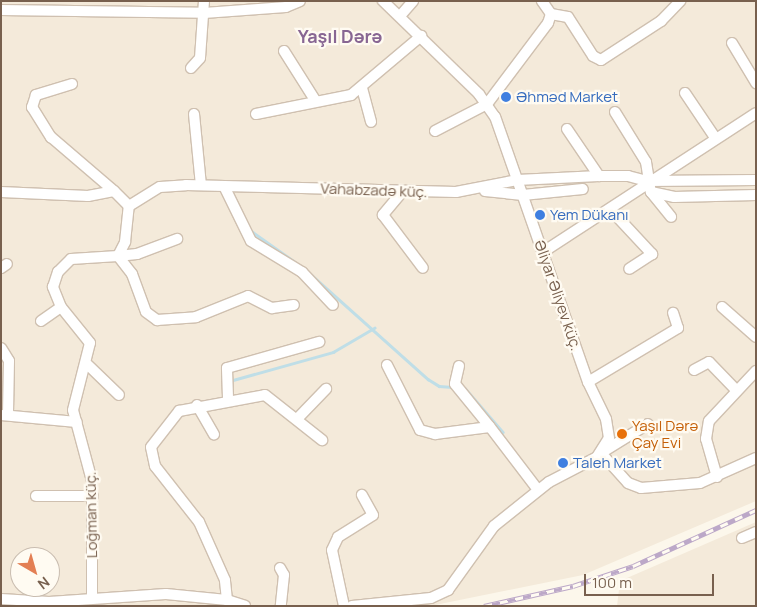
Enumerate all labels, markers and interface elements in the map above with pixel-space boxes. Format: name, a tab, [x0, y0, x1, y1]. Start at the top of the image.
district label: Yaşıl Dərə	[298, 25, 382, 47]
place label: Əhməd Market	[516, 88, 618, 106]
marker: Əhməd Market	[500, 91, 512, 103]
street label: Vahabzadə küç.	[320, 179, 428, 201]
place label: Yem Dükanı	[550, 206, 629, 224]
marker: Yem Dükanı	[534, 209, 546, 221]
street label: Əliyar Əliyev küç.	[531, 237, 585, 353]
place label: Yaşıl Dərə Çay Evi	[632, 416, 698, 451]
marker: Yaşıl Dərə Çay Evi	[616, 428, 628, 440]
place label: Taleh Market	[573, 454, 662, 472]
marker: Taleh Market	[557, 457, 569, 469]
street label: Loğman küç.	[81, 472, 101, 558]
north arrow	[10, 547, 60, 597]
scale bar	[587, 564, 717, 596]
text: 100 m	[592, 572, 632, 593]
text: N	[34, 573, 54, 594]

